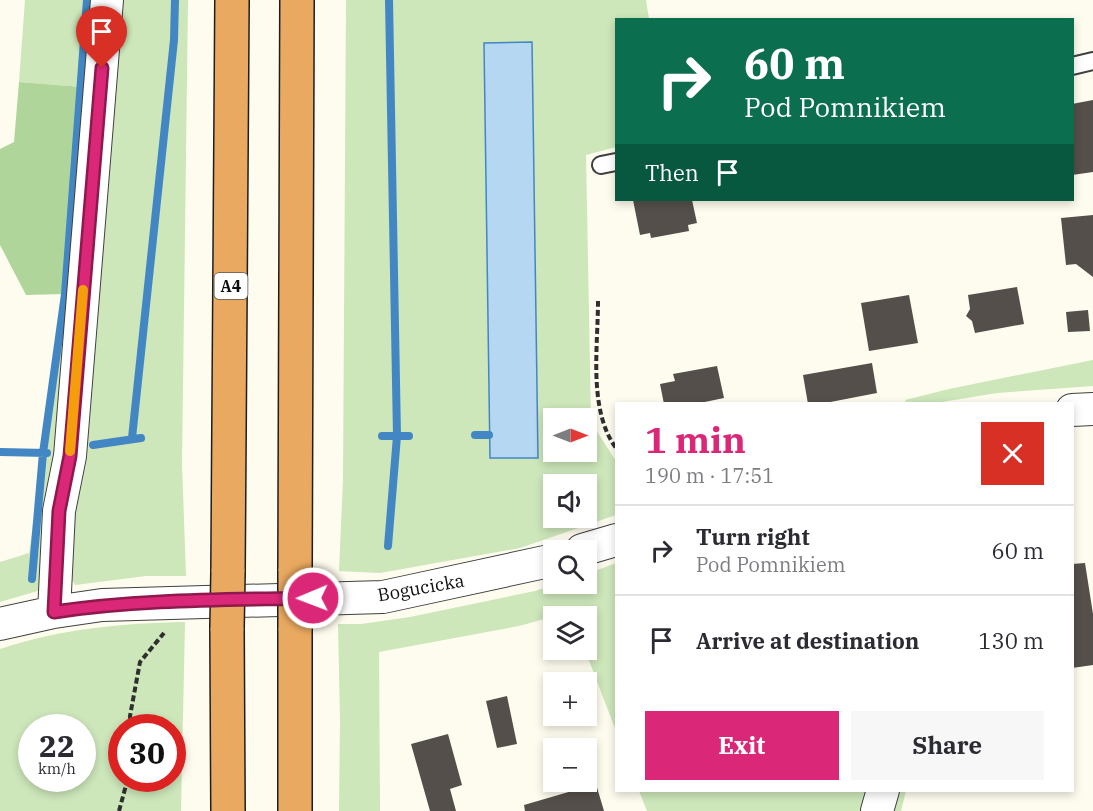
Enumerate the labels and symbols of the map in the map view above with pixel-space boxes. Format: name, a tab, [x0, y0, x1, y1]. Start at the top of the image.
pin	[76, 6, 127, 68]
road number: A4	[214, 273, 248, 299]
north arrow	[543, 408, 597, 462]
position arrow	[281, 566, 345, 630]
street label: Bogucicka	[376, 569, 466, 606]
speed limit sign: 30	[108, 714, 186, 792]

